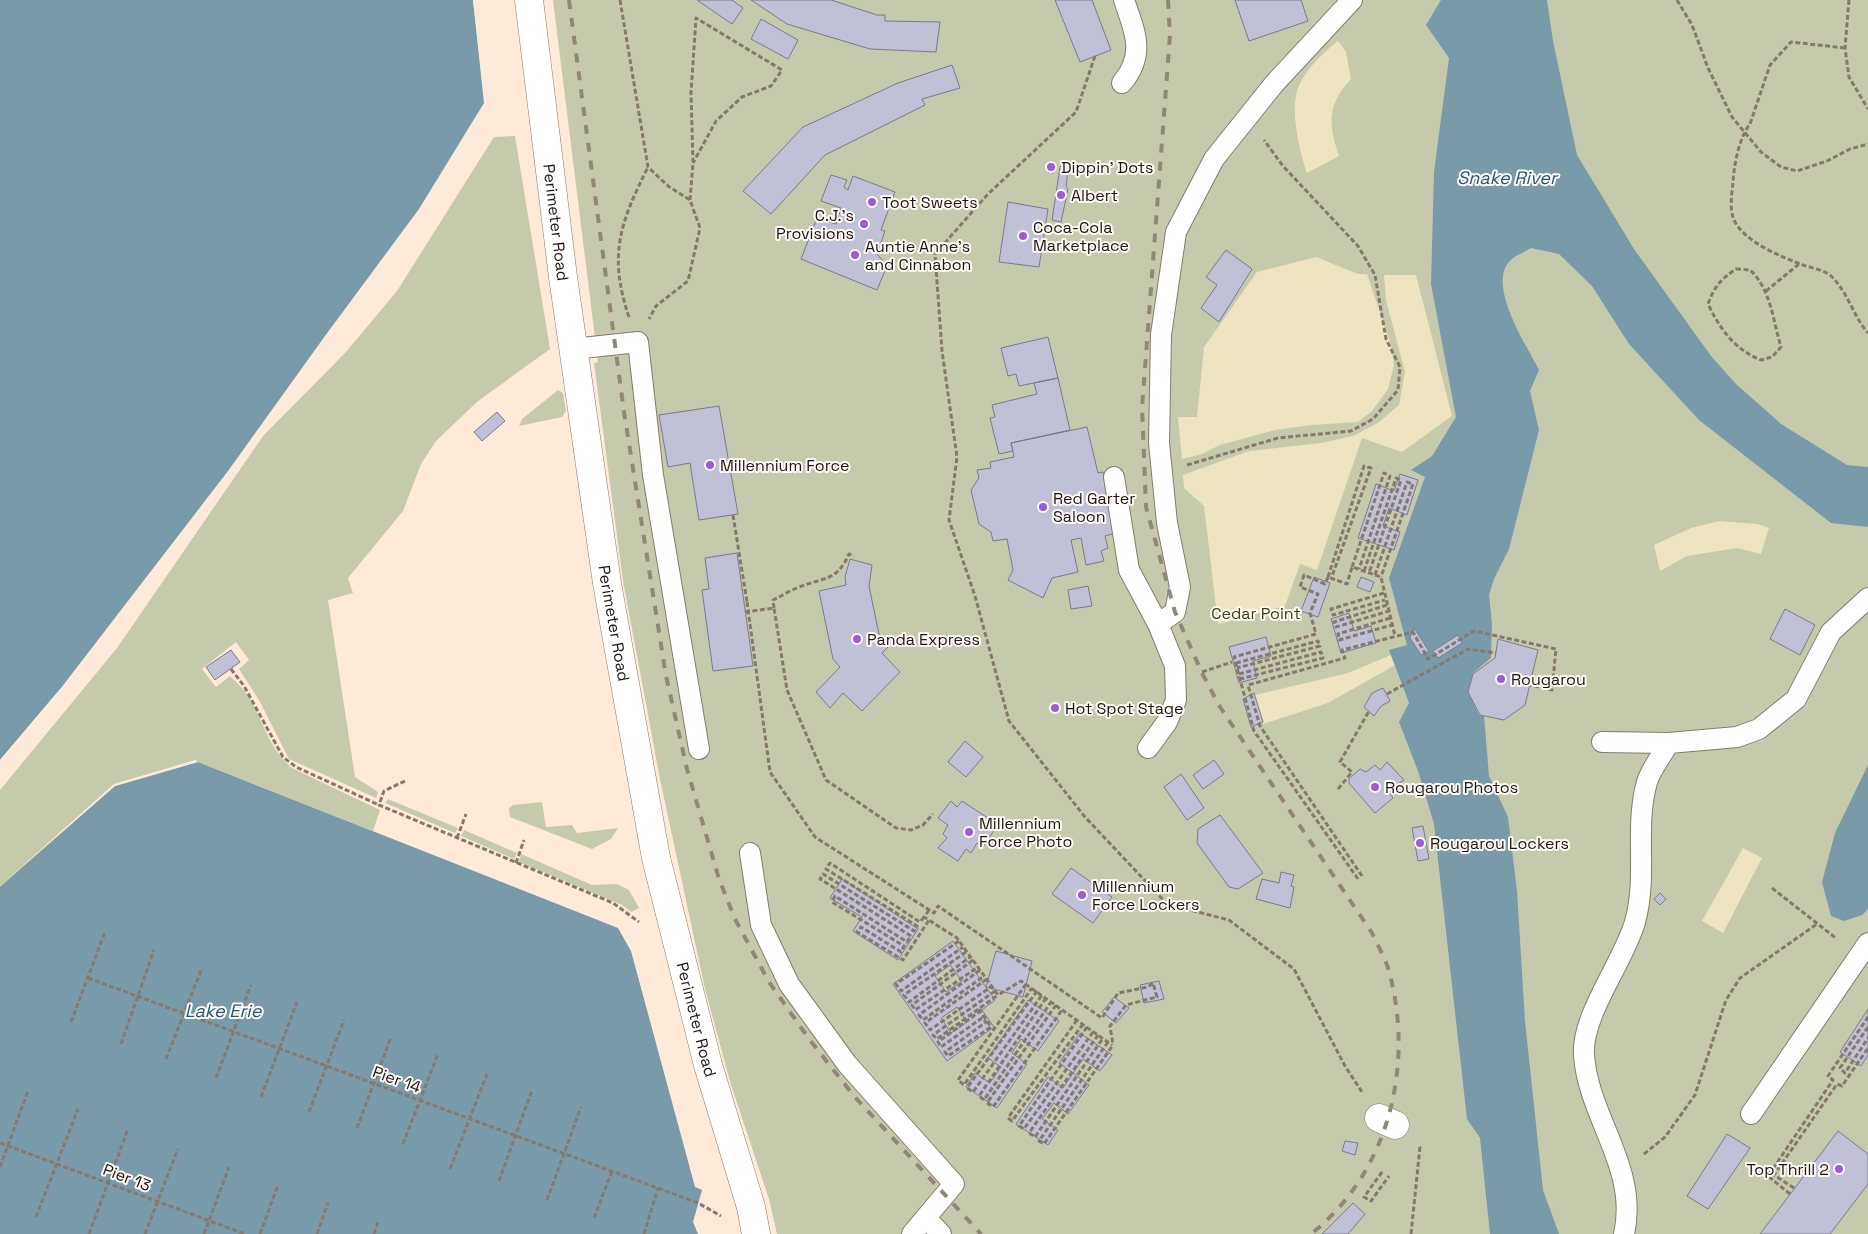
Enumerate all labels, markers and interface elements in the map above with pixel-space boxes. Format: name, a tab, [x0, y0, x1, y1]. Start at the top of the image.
place label: Dippin' Dots	[1061, 157, 1154, 178]
marker: Dippin' Dots	[1045, 161, 1057, 173]
street label: Perimeter Road	[538, 163, 573, 282]
water label: Snake River	[1457, 166, 1559, 189]
place label: Albert	[1071, 185, 1118, 206]
marker: Albert	[1055, 189, 1067, 201]
place label: Toot Sweets	[882, 192, 978, 213]
marker: Toot Sweets	[866, 196, 878, 208]
place label: C.J.'s Provisions	[776, 205, 854, 244]
place label: Coca-Cola Marketplace	[1033, 217, 1129, 256]
marker: C.J.'s Provisions	[858, 218, 870, 230]
marker: Coca-Cola Marketplace	[1017, 230, 1029, 242]
place label: Auntie Anne's and Cinnabon	[865, 236, 971, 275]
marker: Auntie Anne's and Cinnabon	[849, 249, 861, 261]
place label: Millennium Force	[720, 455, 850, 476]
marker: Millennium Force	[704, 459, 716, 471]
place label: Red Garter Saloon	[1053, 488, 1135, 527]
marker: Red Garter Saloon	[1037, 501, 1049, 513]
street label: Perimeter Road	[594, 564, 634, 683]
park label: Cedar Point	[1211, 603, 1301, 624]
place label: Panda Express	[867, 629, 980, 650]
marker: Panda Express	[851, 633, 863, 645]
place label: Rougarou	[1511, 669, 1586, 690]
marker: Rougarou	[1495, 673, 1507, 685]
place label: Hot Spot Stage	[1065, 698, 1184, 719]
marker: Hot Spot Stage	[1049, 702, 1061, 714]
place label: Rougarou Photos	[1385, 777, 1518, 798]
marker: Rougarou Photos	[1369, 781, 1381, 793]
place label: Millennium Force Photo	[979, 813, 1072, 852]
marker: Millennium Force Photo	[963, 826, 975, 838]
place label: Rougarou Lockers	[1430, 833, 1569, 854]
marker: Rougarou Lockers	[1414, 837, 1426, 849]
place label: Millennium Force Lockers	[1092, 876, 1199, 915]
marker: Millennium Force Lockers	[1076, 889, 1088, 901]
street label: Perimeter Road	[672, 960, 721, 1080]
water label: Lake Erie	[185, 999, 263, 1022]
street label: Pier 14	[370, 1061, 424, 1098]
street label: Pier 13	[100, 1159, 154, 1196]
place label: Top Thrill 2	[1747, 1159, 1829, 1180]
marker: Top Thrill 2	[1833, 1163, 1845, 1175]

